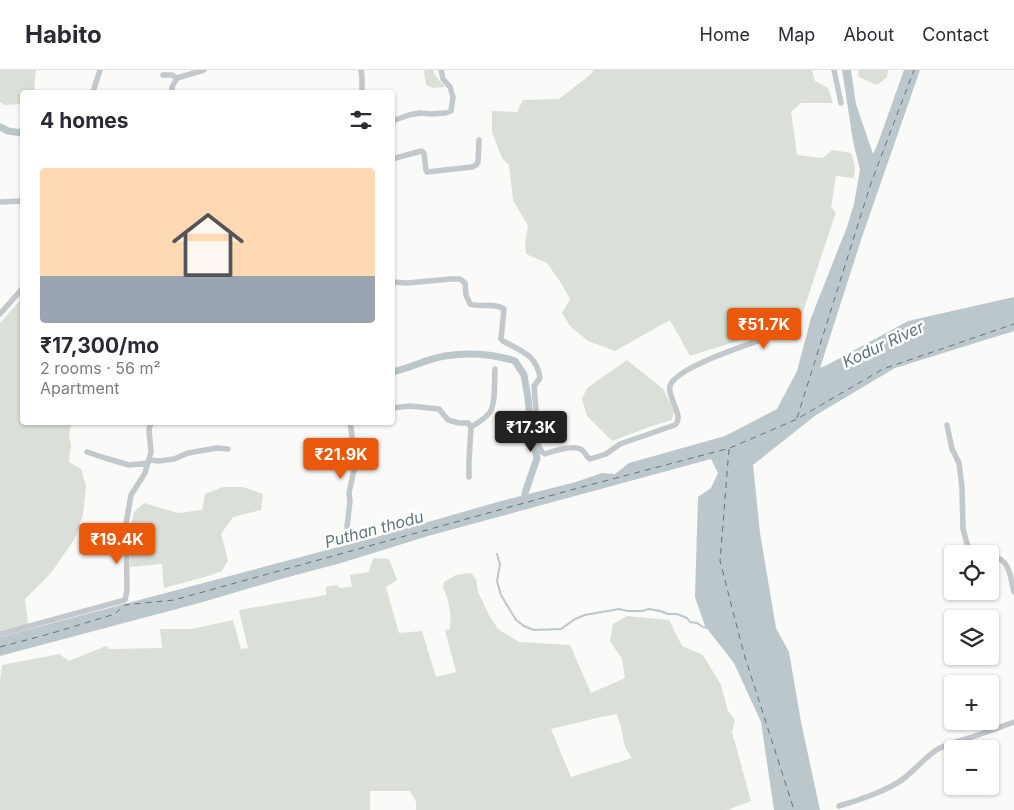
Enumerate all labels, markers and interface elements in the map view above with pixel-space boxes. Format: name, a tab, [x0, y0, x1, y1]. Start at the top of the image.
text: Habito	[25, 20, 102, 49]
text: Home	[700, 24, 750, 45]
text: Map	[778, 24, 815, 45]
text: About	[843, 24, 894, 45]
text: Contact	[922, 24, 989, 45]
icon: filters	[347, 106, 375, 134]
text: 4 homes	[40, 108, 129, 133]
icon: home	[163, 200, 253, 290]
pin: ₹51.7K	[723, 308, 805, 350]
text: ₹51.7K	[738, 314, 790, 334]
water label: Kodur River	[839, 316, 928, 372]
text: ₹17,300/mo	[40, 333, 159, 358]
text: 2 rooms · 56 m²	[40, 358, 161, 378]
text: Apartment	[40, 378, 120, 398]
pin: ₹17.3K	[490, 410, 572, 453]
text: ₹17.3K	[506, 417, 556, 437]
pin: ₹21.9K	[300, 438, 382, 480]
text: ₹21.9K	[314, 444, 368, 464]
water label: Puthan thodu	[322, 506, 426, 552]
pin: ₹19.4K	[76, 522, 158, 565]
text: ₹19.4K	[90, 529, 144, 549]
map controls	[944, 545, 999, 795]
button: locate	[944, 545, 999, 600]
button: layers	[944, 610, 999, 665]
button: +	[944, 675, 999, 730]
button: −	[944, 740, 999, 795]

